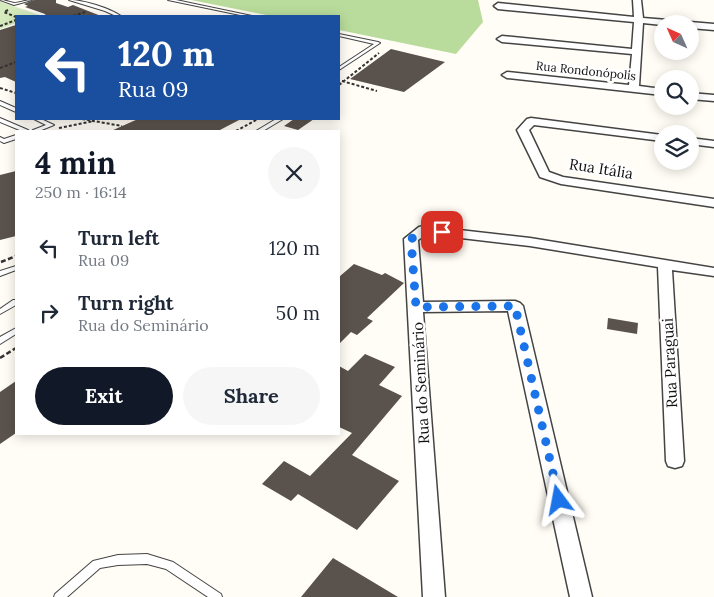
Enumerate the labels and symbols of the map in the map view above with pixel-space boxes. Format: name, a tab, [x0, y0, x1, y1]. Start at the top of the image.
north arrow	[654, 15, 699, 60]
street label: Rua Rondonópolis	[535, 58, 637, 83]
street label: Rua Itália	[568, 154, 635, 183]
pin	[421, 211, 463, 253]
street label: Rua Paraguai	[658, 318, 681, 409]
street label: Rua do Seminário	[408, 321, 433, 445]
position arrow	[532, 473, 584, 525]

